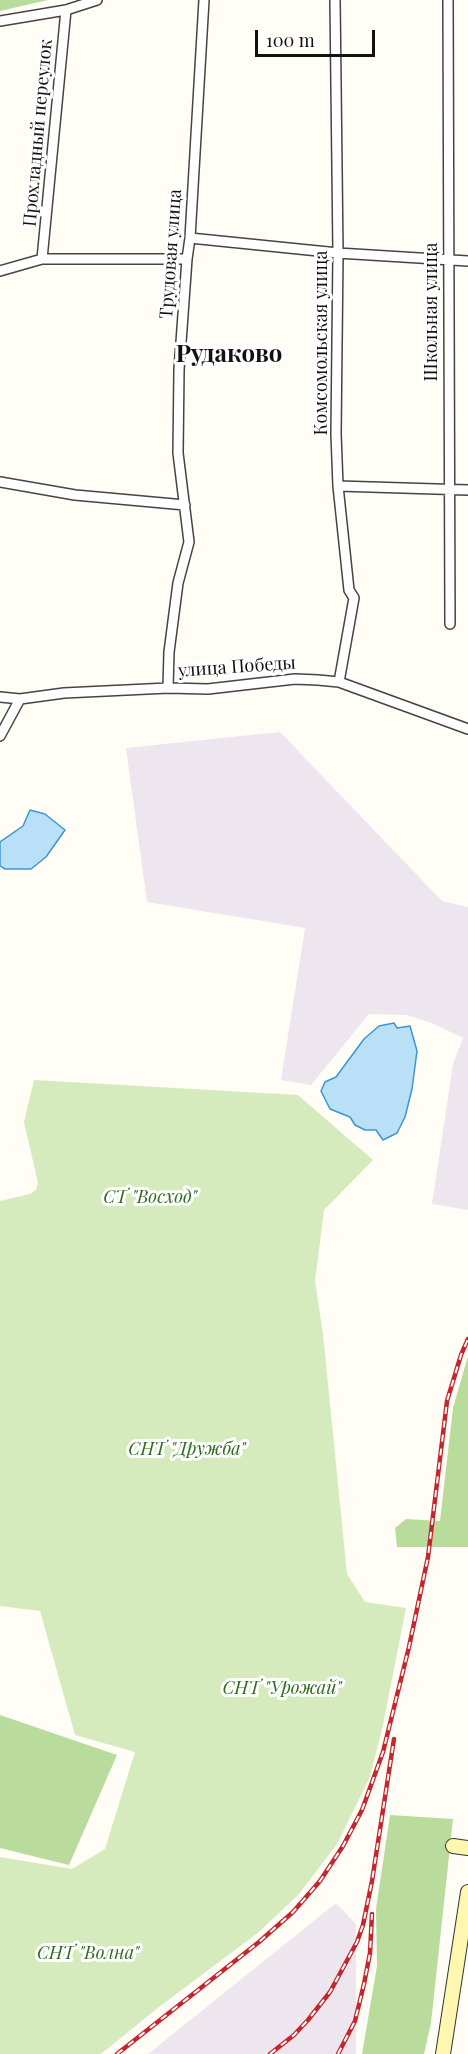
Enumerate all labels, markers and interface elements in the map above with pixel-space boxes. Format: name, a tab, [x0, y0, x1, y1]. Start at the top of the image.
scale bar	[258, 18, 378, 56]
text: 100 m	[266, 28, 315, 52]
street label: Прохладный переулок	[19, 38, 57, 228]
street label: Трудовая улица	[156, 188, 186, 320]
street label: Школьная улица	[420, 243, 442, 381]
street label: Комсомольская улица	[310, 251, 332, 435]
district label: Рудаково	[176, 341, 282, 369]
street label: улица Победы	[177, 652, 297, 682]
park label: СТ "Восход"	[103, 1186, 197, 1208]
park label: СНТ "Дружба"	[128, 1438, 246, 1460]
park label: СНТ "Урожай"	[223, 1677, 341, 1699]
park label: СНТ "Волна"	[37, 1942, 139, 1964]

